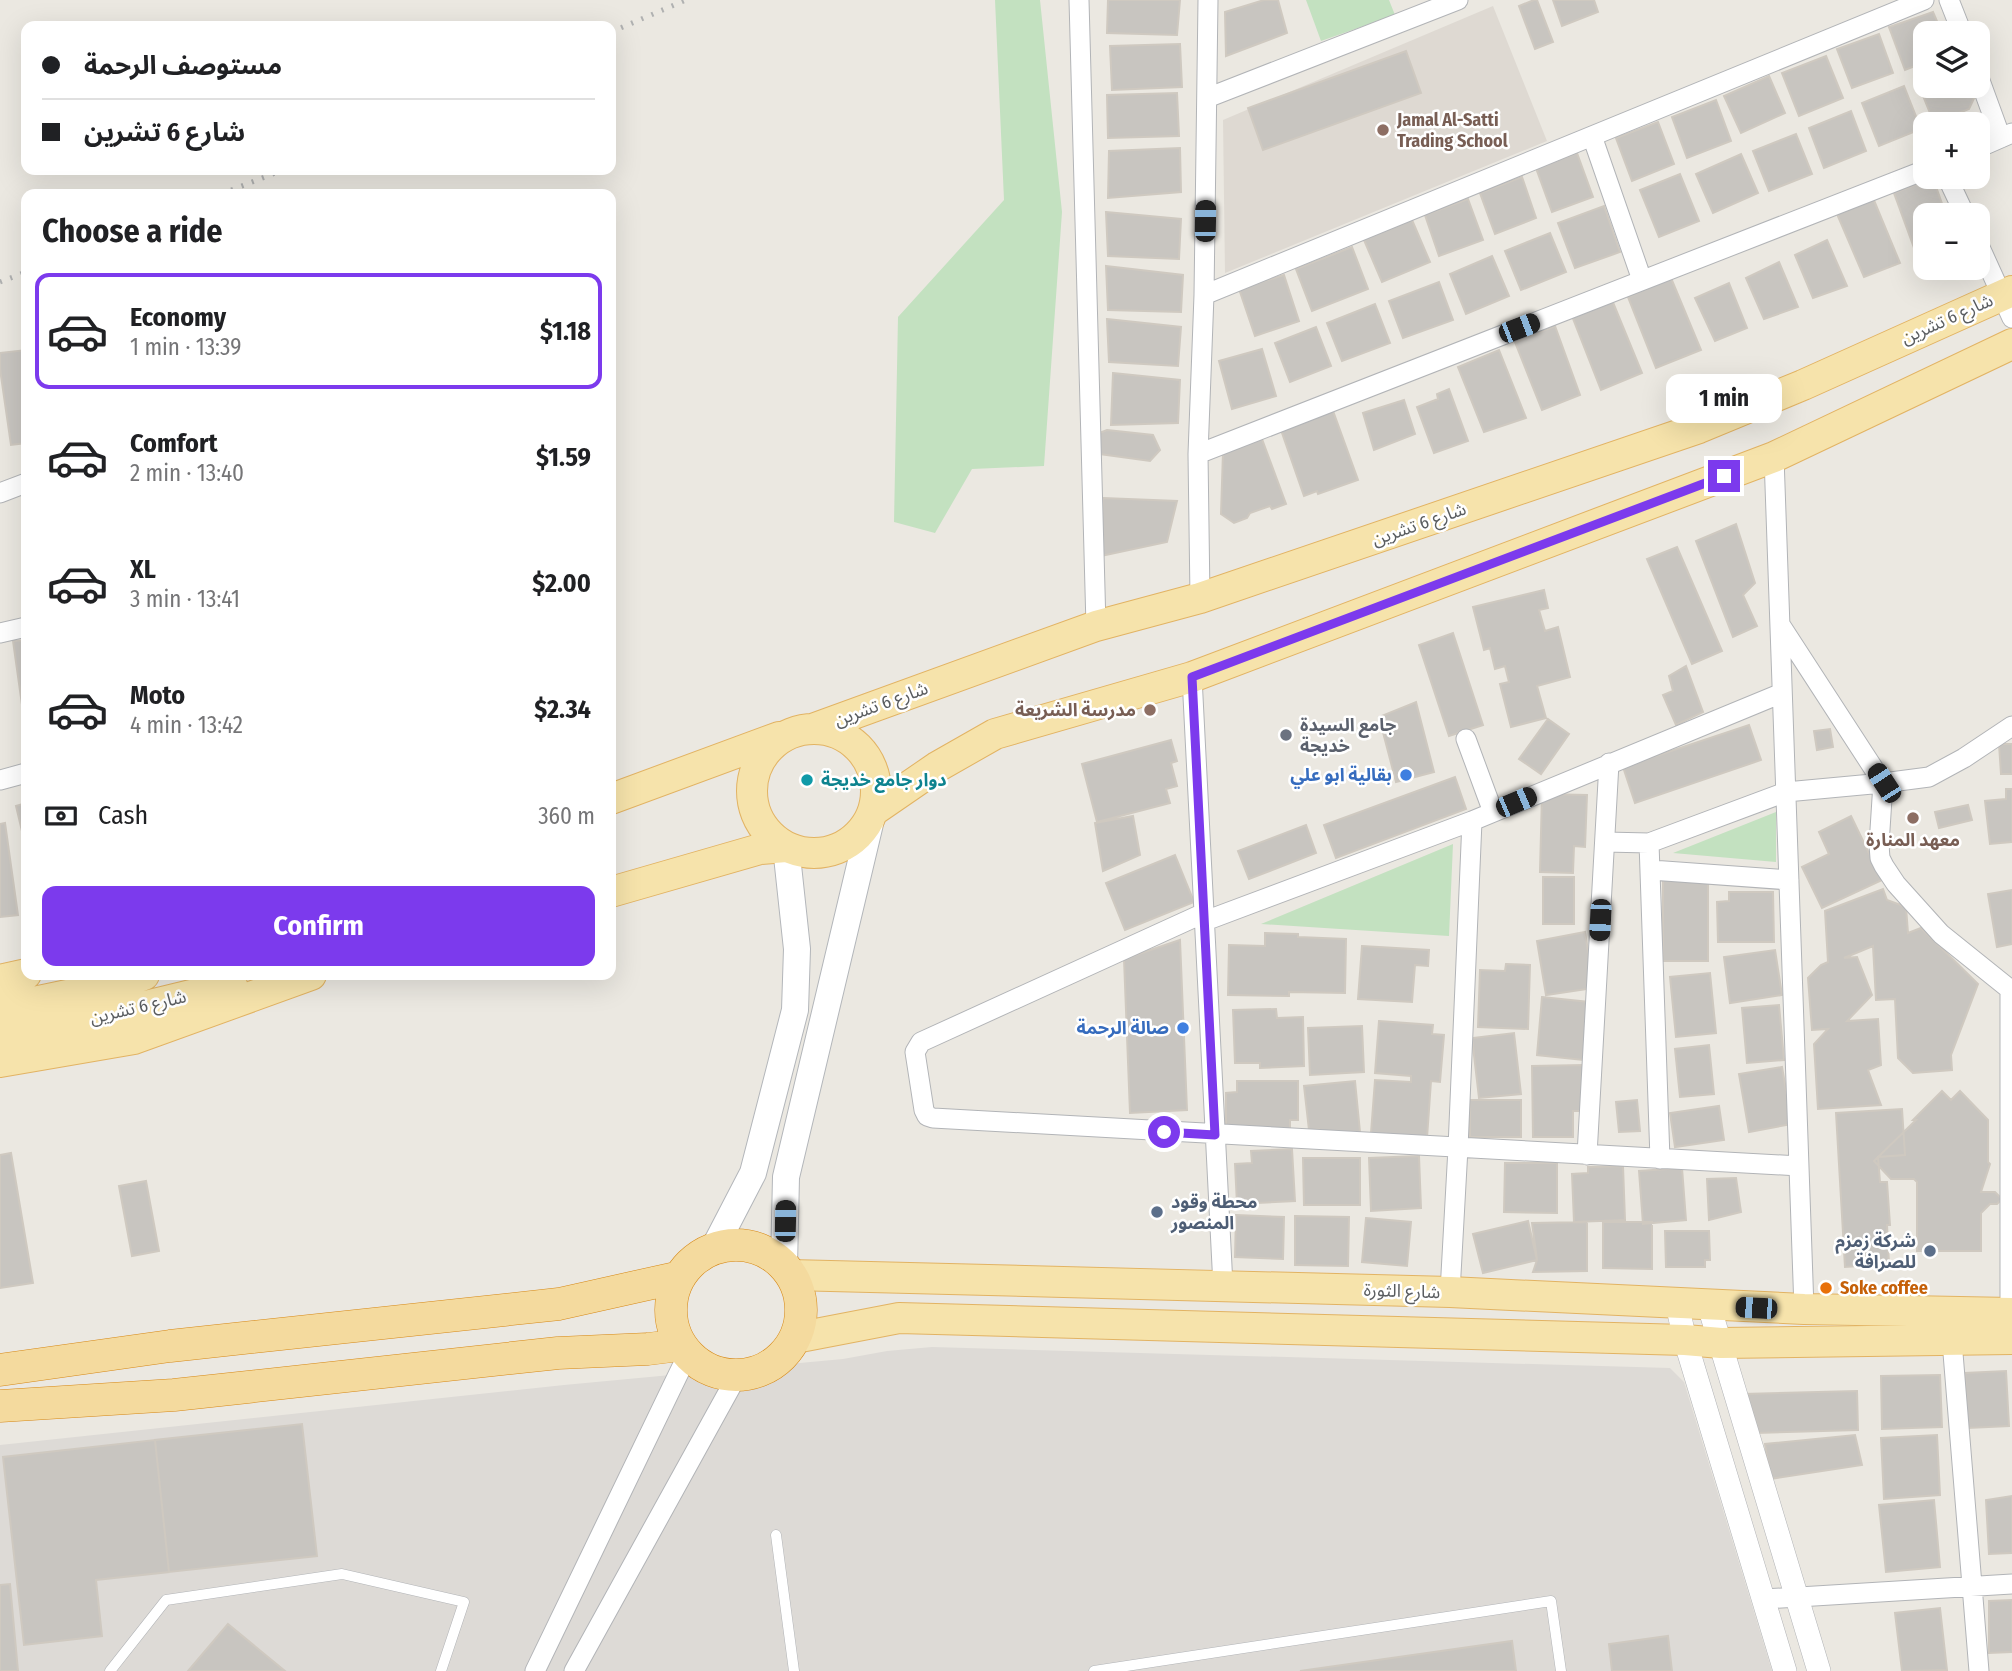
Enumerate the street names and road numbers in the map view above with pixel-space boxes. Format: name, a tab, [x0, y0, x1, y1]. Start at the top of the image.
street label: شارع 6 تشرين	[1898, 289, 1998, 352]
street label: شارع 6 تشرين	[1369, 498, 1470, 553]
street label: شارع 6 تشرين	[831, 677, 932, 734]
street label: شارع 6 تشرين	[88, 985, 189, 1032]
street label: شارع الثورة	[1363, 1279, 1441, 1306]

